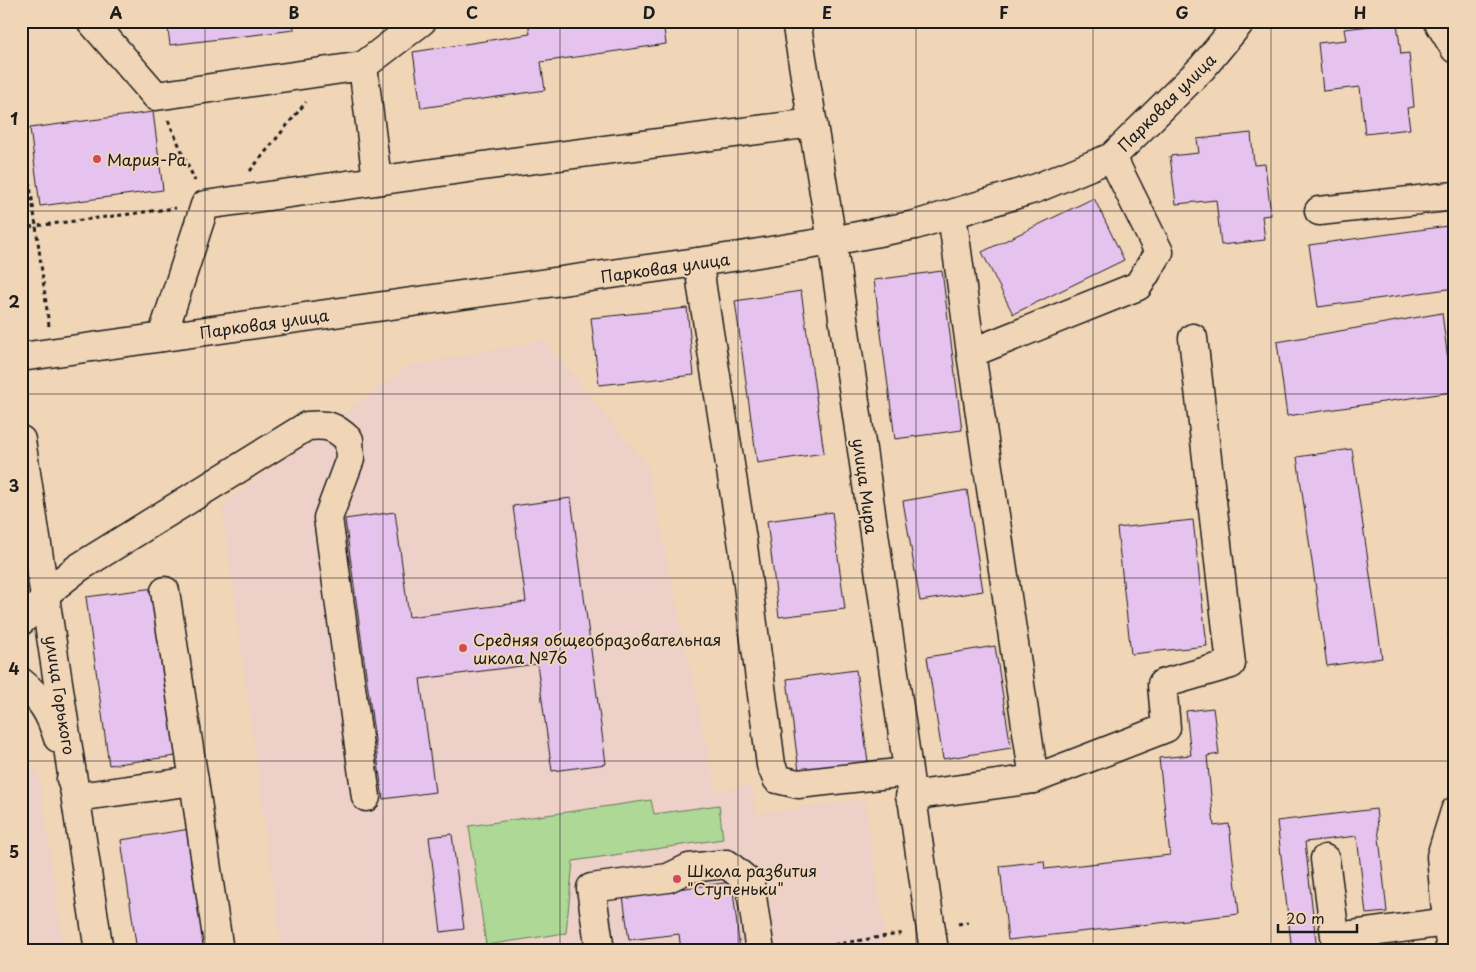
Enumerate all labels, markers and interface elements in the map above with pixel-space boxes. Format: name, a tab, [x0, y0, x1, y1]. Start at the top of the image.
text: A	[110, 0, 123, 24]
text: B	[289, 0, 300, 24]
text: C	[466, 0, 478, 24]
text: D	[643, 0, 655, 24]
text: E	[822, 0, 832, 24]
text: F	[999, 0, 1009, 24]
text: G	[1175, 0, 1189, 24]
text: H	[1354, 0, 1366, 24]
street label: Парковая улица	[1111, 47, 1221, 157]
text: 1	[10, 106, 18, 130]
place label: Мария-Ра	[107, 147, 187, 171]
marker: Мария-Ра	[91, 153, 103, 165]
street label: Парковая улица	[599, 246, 731, 288]
text: 2	[8, 289, 20, 313]
street label: Парковая улица	[198, 302, 330, 344]
street label: улица Мира	[847, 437, 885, 535]
text: 3	[9, 473, 19, 497]
place label: Средняя общеобразовательная школа №76	[473, 627, 721, 669]
street label: улица Горького	[40, 634, 82, 756]
marker: Средняя общеобразовательная школа №76	[457, 642, 469, 654]
text: 4	[9, 656, 20, 680]
text: 5	[9, 839, 19, 863]
place label: Школа развития "Ступеньки"	[687, 858, 817, 900]
marker: Школа развития "Ступеньки"	[671, 873, 683, 885]
scale bar	[1278, 902, 1357, 934]
text: 20 m	[1286, 906, 1325, 929]

